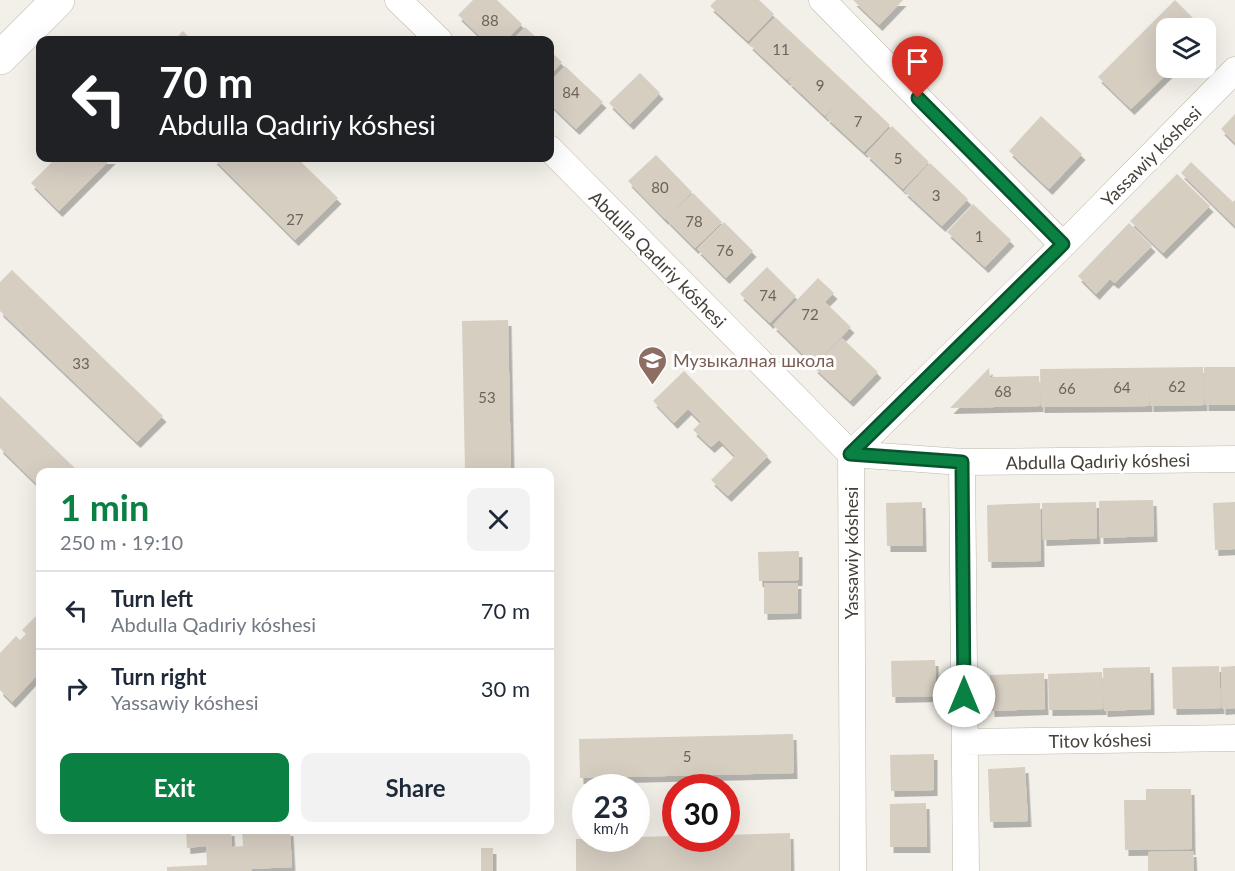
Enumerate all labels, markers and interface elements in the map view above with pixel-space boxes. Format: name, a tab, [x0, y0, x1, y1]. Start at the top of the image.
house number: 88	[481, 11, 499, 29]
map controls	[1156, 18, 1216, 78]
button: layers	[1156, 18, 1216, 78]
pin	[892, 36, 943, 98]
house number: 11	[772, 40, 790, 58]
icon: arrive	[901, 45, 934, 78]
text: 70 m	[159, 57, 253, 107]
icon: left	[60, 60, 138, 138]
house number: 9	[816, 76, 824, 94]
house number: 84	[562, 83, 580, 101]
street label: Yassawiy kóshesi	[1096, 101, 1206, 211]
text: Abdulla Qadıriy kóshesi	[159, 108, 436, 141]
house number: 7	[854, 112, 863, 130]
house number: 5	[894, 149, 902, 167]
house number: 80	[651, 178, 669, 196]
street label: Abdulla Qadıriy kóshesi	[585, 186, 731, 332]
house number: 3	[932, 186, 940, 204]
house number: 27	[286, 210, 304, 228]
house number: 78	[685, 212, 703, 230]
house number: 1	[975, 227, 983, 245]
house number: 76	[716, 241, 734, 259]
house number: 74	[759, 286, 777, 304]
house number: 72	[801, 305, 819, 323]
school or university icon: Музыкалная школа	[636, 344, 668, 386]
place label: Музыкалная школа	[673, 349, 834, 371]
house number: 33	[72, 354, 90, 372]
house number: 62	[1168, 377, 1186, 395]
house number: 64	[1113, 378, 1131, 396]
house number: 66	[1058, 379, 1076, 397]
house number: 68	[994, 382, 1012, 400]
house number: 53	[478, 388, 496, 406]
street label: Abdulla Qadıriy kóshesi	[1006, 448, 1190, 474]
text: 1 min	[60, 485, 149, 529]
street label: Yassawiy kóshesi	[840, 487, 862, 619]
button: close	[467, 488, 530, 551]
text: 250 m · 19:10	[60, 530, 183, 554]
text: Turn left	[111, 585, 193, 612]
icon: left	[60, 594, 93, 627]
text: 70 m	[481, 597, 530, 624]
text: Abdulla Qadıriy kóshesi	[111, 612, 316, 636]
text: Turn right	[111, 663, 206, 690]
position arrow	[932, 664, 996, 728]
icon: right	[60, 672, 93, 705]
text: 30 m	[481, 675, 530, 702]
text: Yassawiy kóshesi	[111, 690, 259, 714]
street label: Titov kóshesi	[1048, 728, 1152, 752]
house number: 5	[683, 747, 691, 765]
button: Exit	[60, 753, 289, 822]
button: Share	[301, 753, 530, 822]
speed limit sign: 30	[662, 774, 740, 852]
text: 23	[594, 788, 628, 824]
text: km/h	[593, 819, 629, 837]

